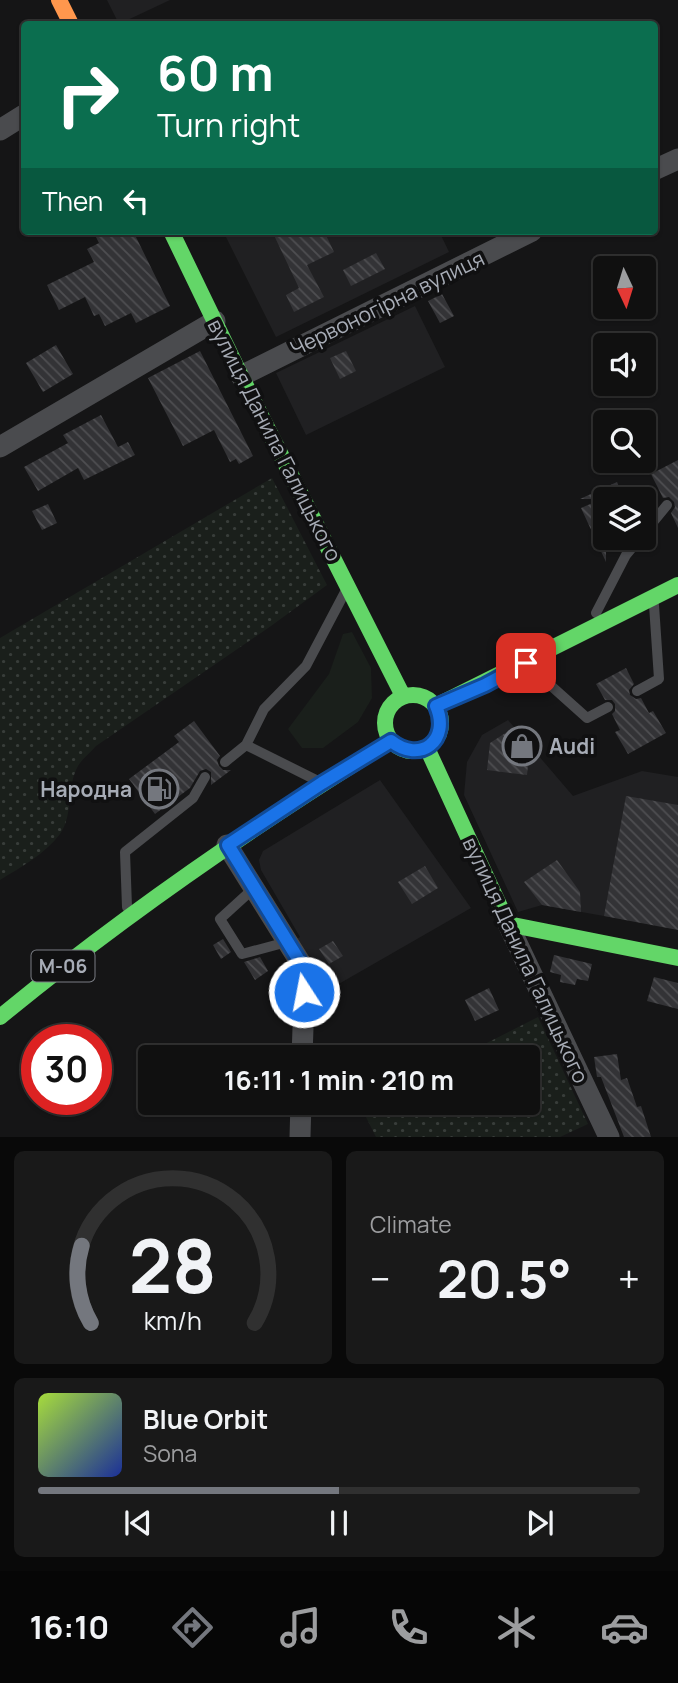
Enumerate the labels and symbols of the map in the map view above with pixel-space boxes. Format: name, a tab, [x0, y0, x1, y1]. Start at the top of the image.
street label: Червоногірна вулиця	[285, 244, 489, 362]
north arrow	[593, 256, 656, 318]
street label: вулиця Данила Галицького	[202, 314, 348, 566]
pin	[496, 633, 556, 693]
shop icon: Audi	[501, 725, 543, 767]
place label: Audi	[549, 732, 595, 760]
fuel station icon: Народна	[138, 768, 180, 810]
place label: Народна	[40, 775, 132, 803]
street label: вулиця Данила Галицького	[457, 832, 595, 1088]
road number: М-06	[32, 950, 94, 982]
position arrow	[267, 955, 341, 1029]
speed limit sign: 30	[21, 1024, 112, 1115]

